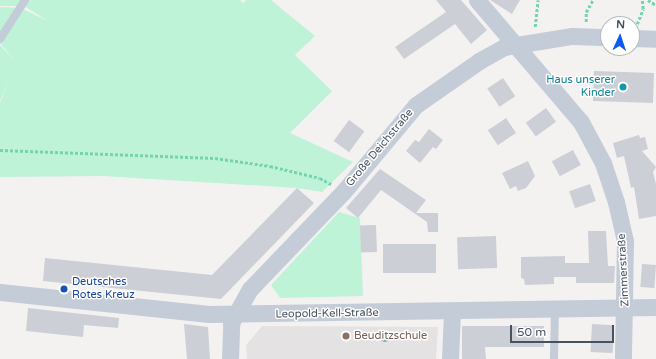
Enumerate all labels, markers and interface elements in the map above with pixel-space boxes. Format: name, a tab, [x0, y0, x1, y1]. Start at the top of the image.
north arrow	[600, 16, 640, 56]
text: N	[616, 18, 625, 31]
place label: Haus unserer Kinder	[546, 74, 615, 100]
marker: Haus unserer Kinder	[618, 82, 628, 92]
street label: Große Deichstraße	[344, 107, 416, 189]
street label: Zimmerstraße	[615, 233, 633, 307]
place label: Deutsches Rotes Kreuz	[72, 276, 135, 302]
marker: Deutsches Rotes Kreuz	[59, 284, 69, 294]
street label: Leopold-Kell-Straße	[275, 307, 379, 321]
scale bar	[512, 317, 616, 343]
text: 50 m	[517, 325, 546, 339]
place label: Beuditzschule	[354, 329, 427, 343]
marker: Beuditzschule	[341, 331, 351, 341]

